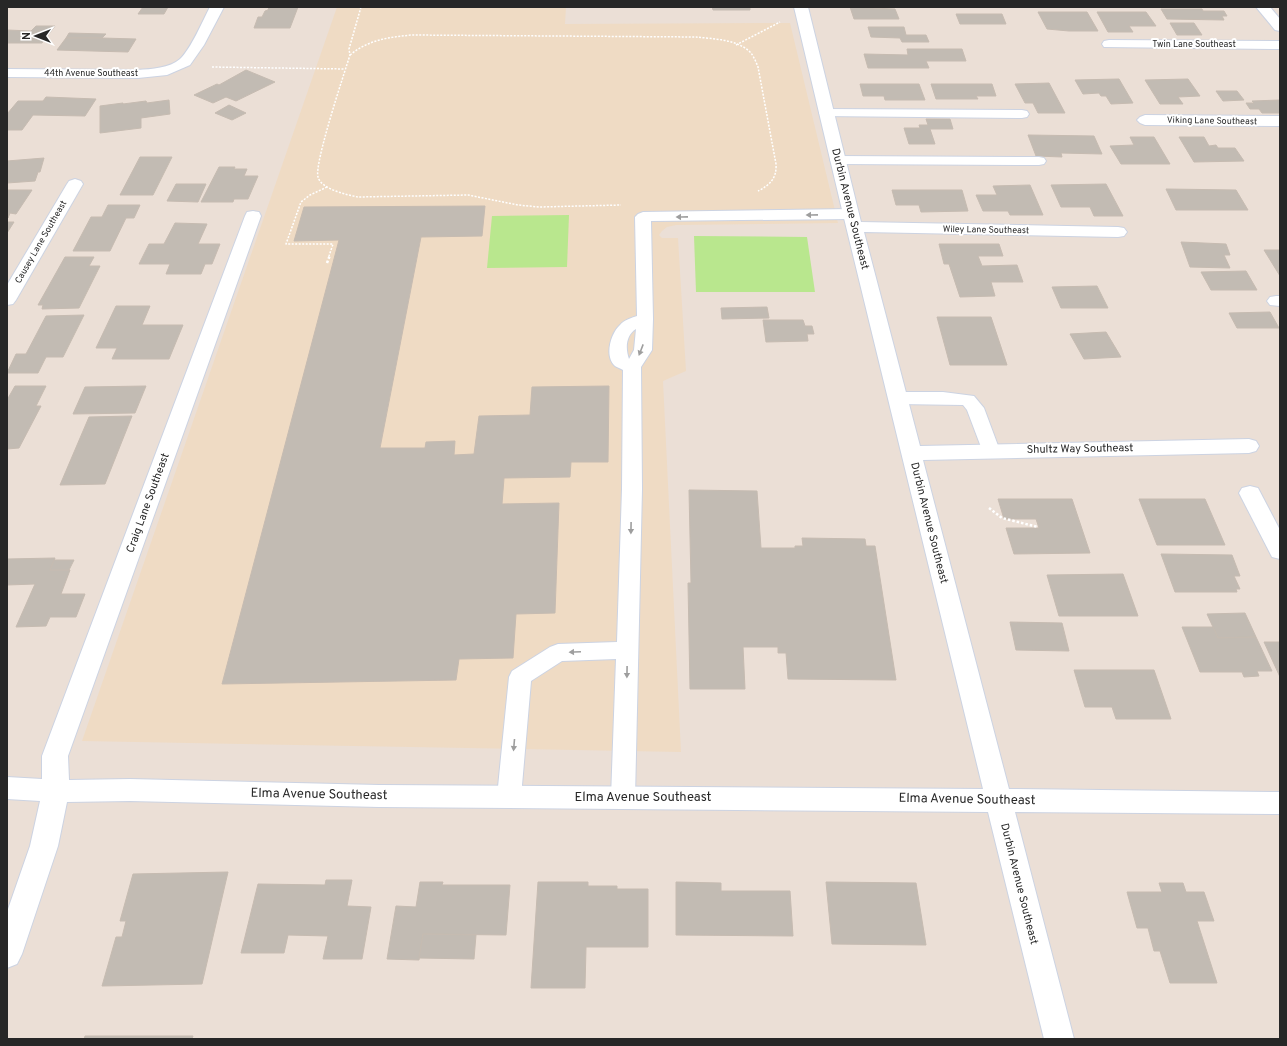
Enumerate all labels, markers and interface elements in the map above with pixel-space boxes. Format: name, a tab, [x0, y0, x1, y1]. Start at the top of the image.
north arrow	[16, 16, 56, 56]
text: N	[20, 32, 34, 40]
street label: Twin Lane Southeast	[1152, 39, 1236, 50]
street label: 44th Avenue Southeast	[44, 68, 138, 79]
street label: Viking Lane Southeast	[1167, 115, 1257, 127]
street label: Durbin Avenue Southeast	[828, 147, 872, 271]
street label: Causey Lane Southeast	[13, 198, 69, 286]
one-way arrow	[805, 212, 818, 218]
one-way arrow	[675, 214, 688, 220]
street label: Wiley Lane Southeast	[943, 224, 1029, 236]
one-way arrow	[638, 345, 644, 357]
street label: Shultz Way Southeast	[1026, 441, 1134, 457]
street label: Craig Lane Southeast	[123, 451, 173, 555]
street label: Durbin Avenue Southeast	[907, 461, 951, 585]
one-way arrow	[628, 522, 634, 535]
one-way arrow	[568, 649, 581, 655]
one-way arrow	[624, 666, 631, 678]
one-way arrow	[510, 739, 517, 751]
street label: Elma Avenue Southeast	[250, 786, 388, 804]
street label: Elma Avenue Southeast	[574, 790, 712, 806]
street label: Elma Avenue Southeast	[898, 791, 1036, 809]
street label: Durbin Avenue Southeast	[997, 822, 1041, 946]

